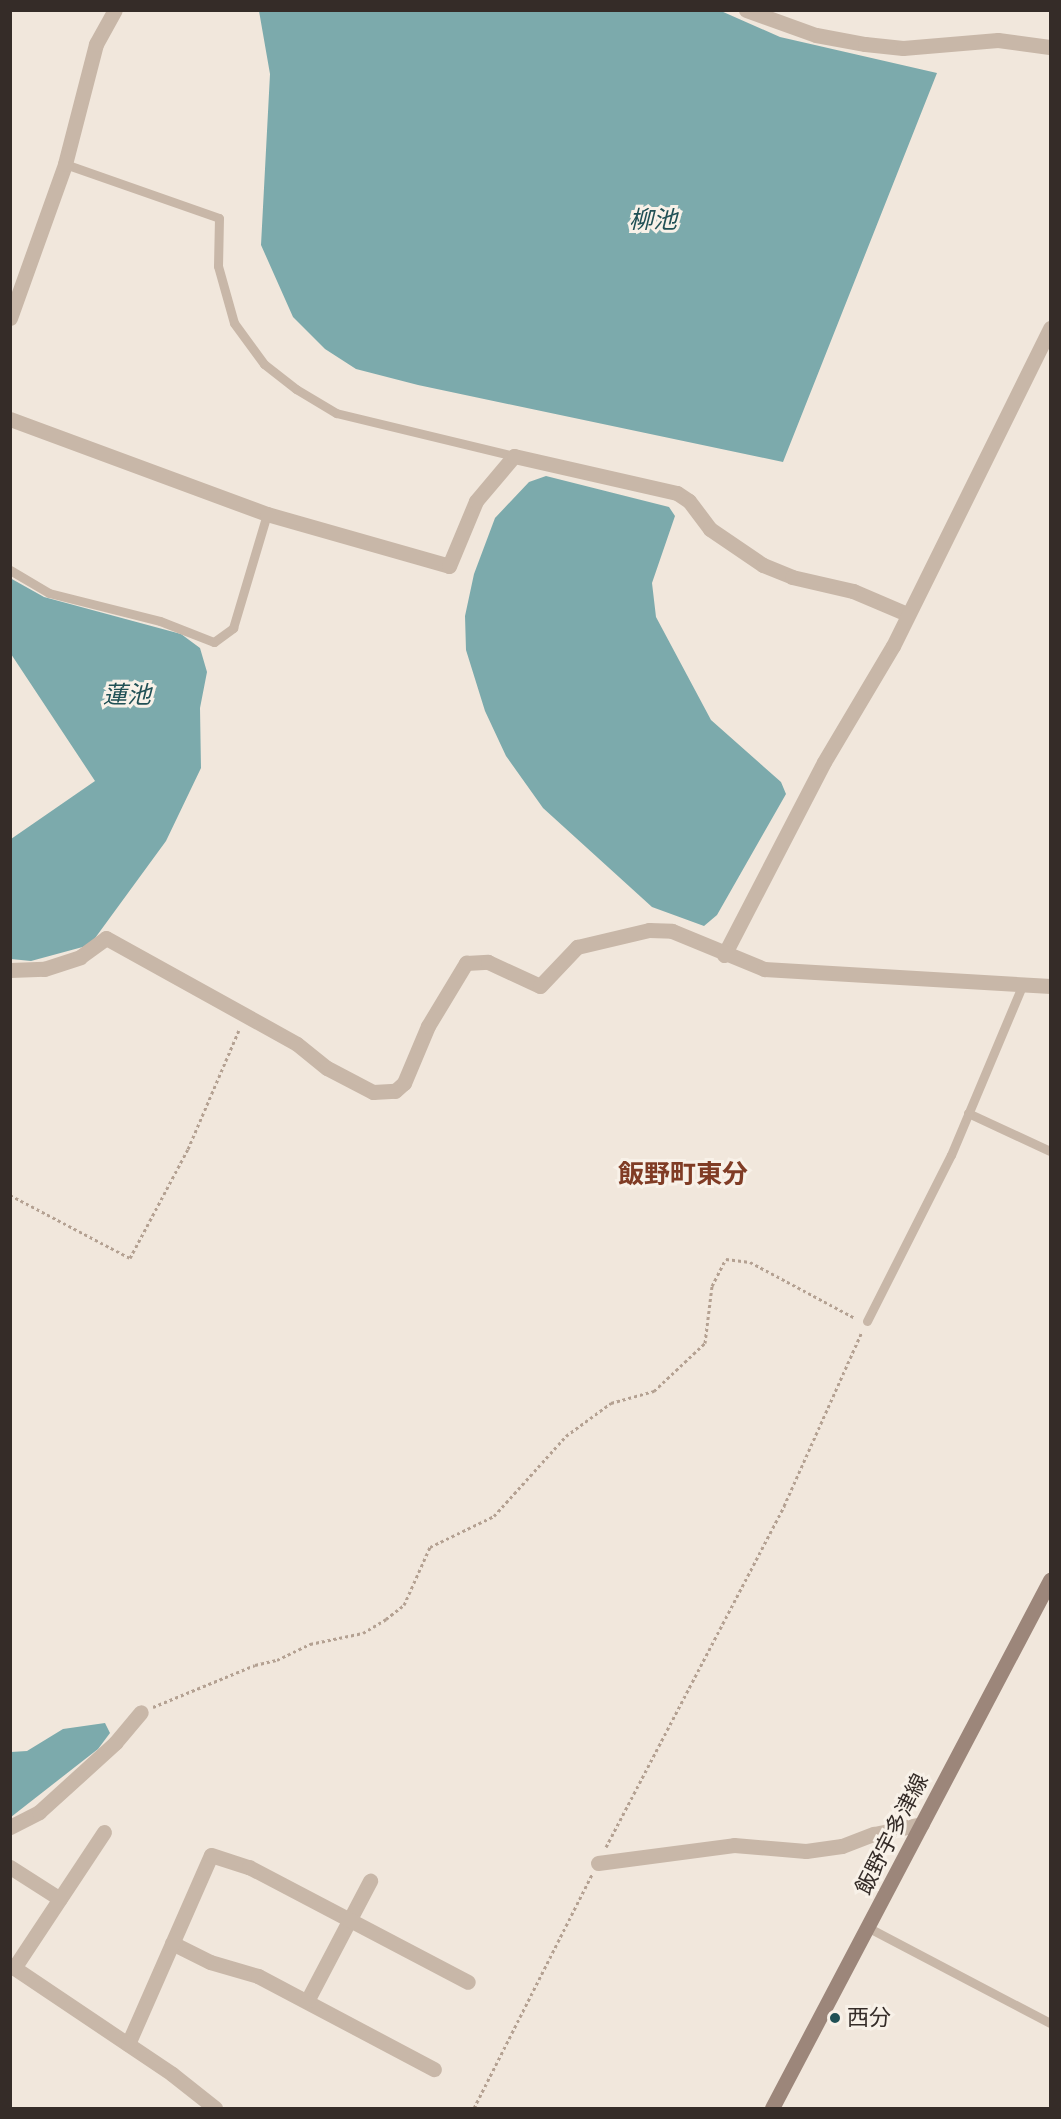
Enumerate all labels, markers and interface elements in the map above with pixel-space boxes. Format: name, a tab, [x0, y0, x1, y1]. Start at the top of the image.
water label: 柳池	[629, 206, 677, 234]
water label: 蓮池	[103, 681, 151, 709]
district label: 飯野町東分	[618, 1159, 748, 1191]
street label: 飯野宇多津線	[850, 1769, 934, 1899]
place label: 西分	[847, 2005, 891, 2031]
marker: 西分	[828, 2011, 842, 2025]

